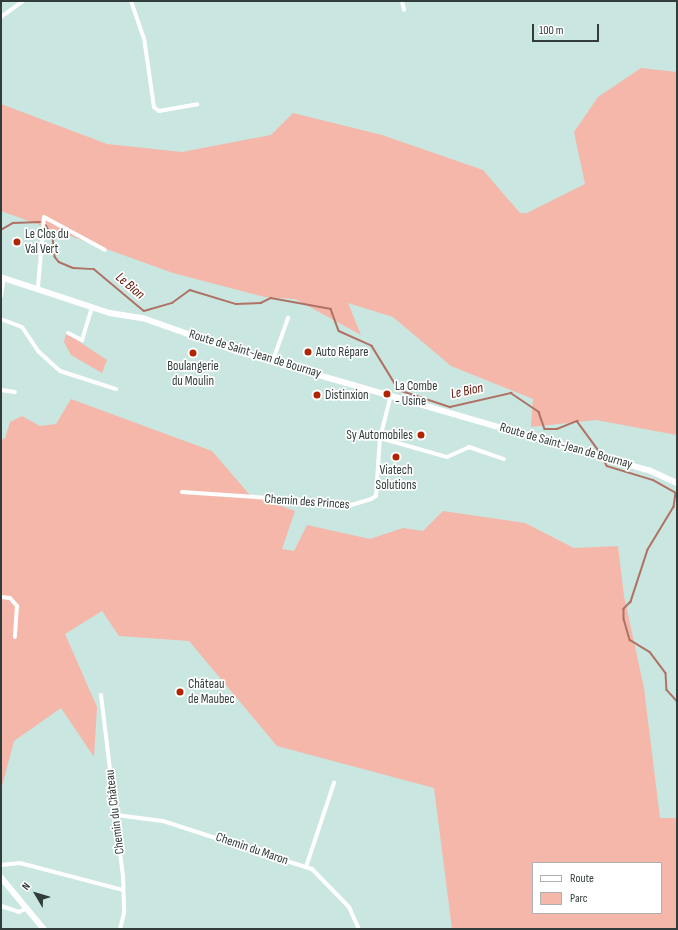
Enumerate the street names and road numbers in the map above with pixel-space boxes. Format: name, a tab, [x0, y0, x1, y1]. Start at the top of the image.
street label: Route de Saint-Jean de Bournay	[187, 326, 323, 382]
street label: Route de Saint-Jean de Bournay	[498, 420, 634, 472]
street label: Chemin des Princes	[264, 491, 350, 513]
street label: Chemin du Château	[102, 769, 128, 855]
street label: Chemin du Maron	[214, 829, 290, 869]

